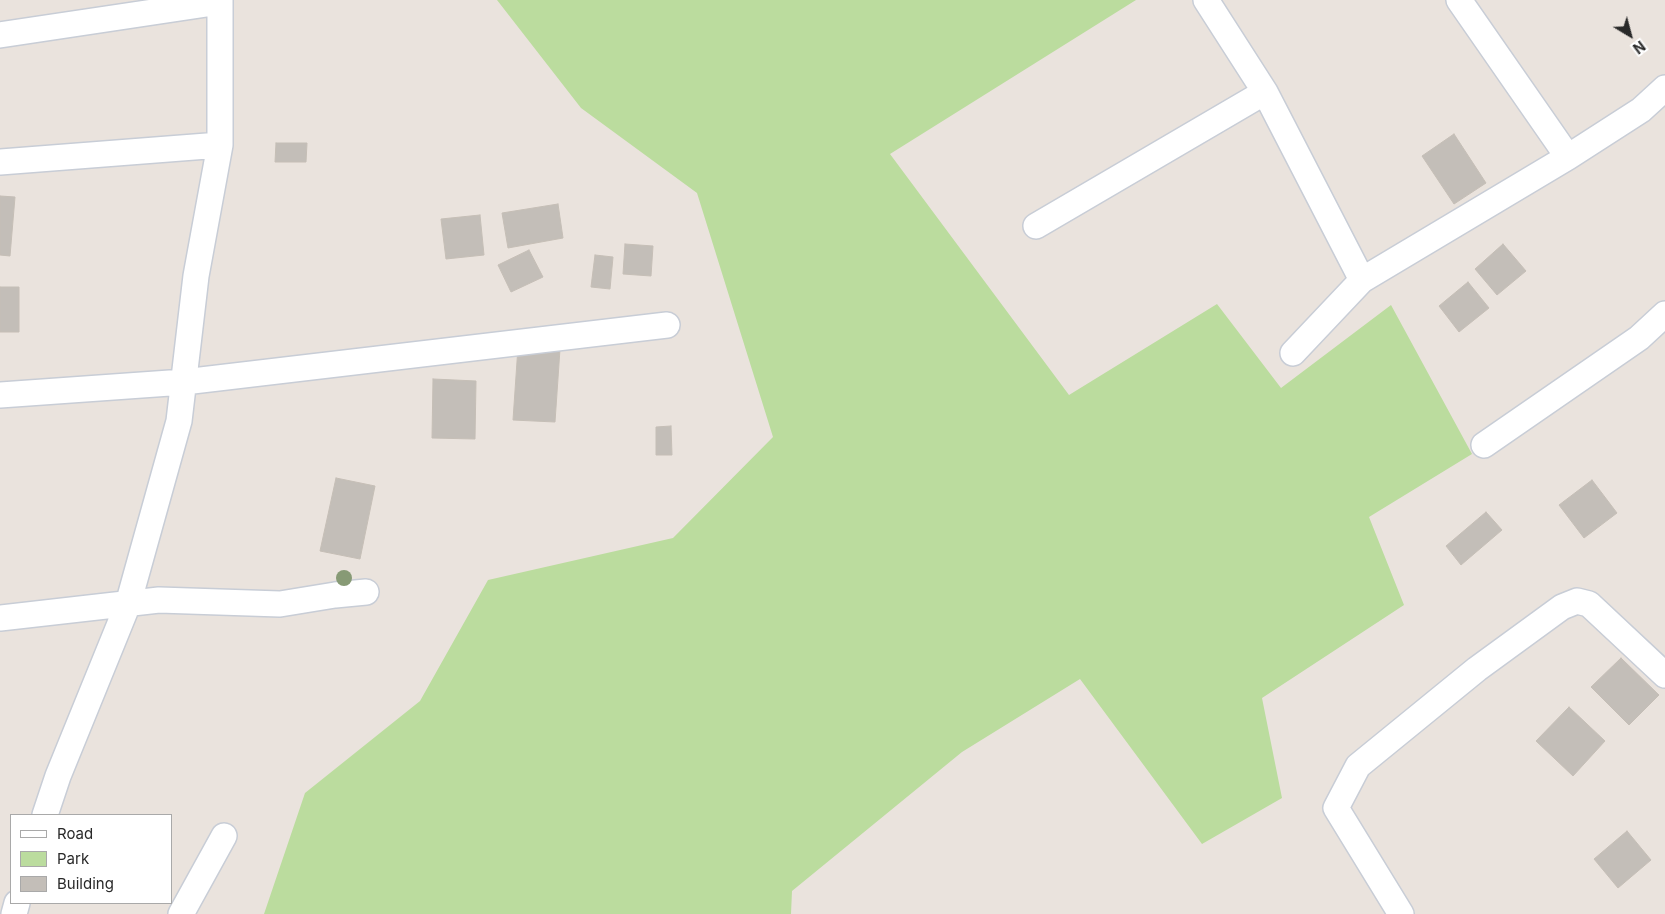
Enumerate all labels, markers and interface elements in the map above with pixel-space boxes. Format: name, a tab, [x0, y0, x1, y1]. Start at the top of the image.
north arrow	[1605, 10, 1655, 60]
text: N	[1630, 37, 1649, 57]
legend	[10, 814, 172, 904]
text: Road	[57, 824, 93, 843]
text: Park	[57, 849, 89, 868]
text: Building	[57, 874, 114, 893]

